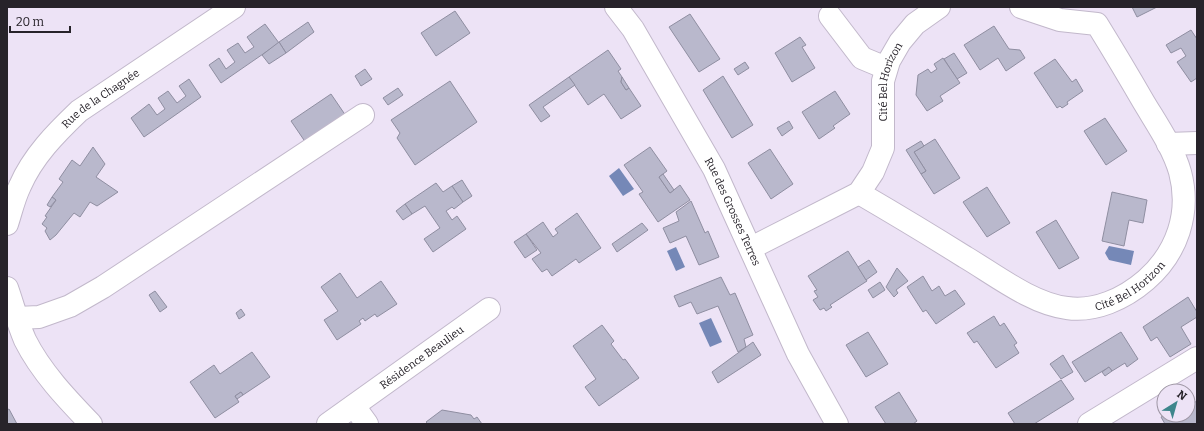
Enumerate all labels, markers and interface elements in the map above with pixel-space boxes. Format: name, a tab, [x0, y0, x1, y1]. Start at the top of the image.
scale bar	[10, 8, 70, 34]
text: 20 m	[16, 15, 45, 29]
street label: Cité Bel Horizon	[877, 40, 905, 121]
street label: Rue de la Chagnée	[59, 66, 142, 131]
street label: Rue des Grosses Terres	[702, 155, 763, 268]
street label: Cité Bel Horizon	[1093, 258, 1168, 313]
street label: Résidence Beaulieu	[377, 323, 466, 391]
north arrow	[1156, 383, 1196, 423]
text: N	[1174, 388, 1189, 403]

